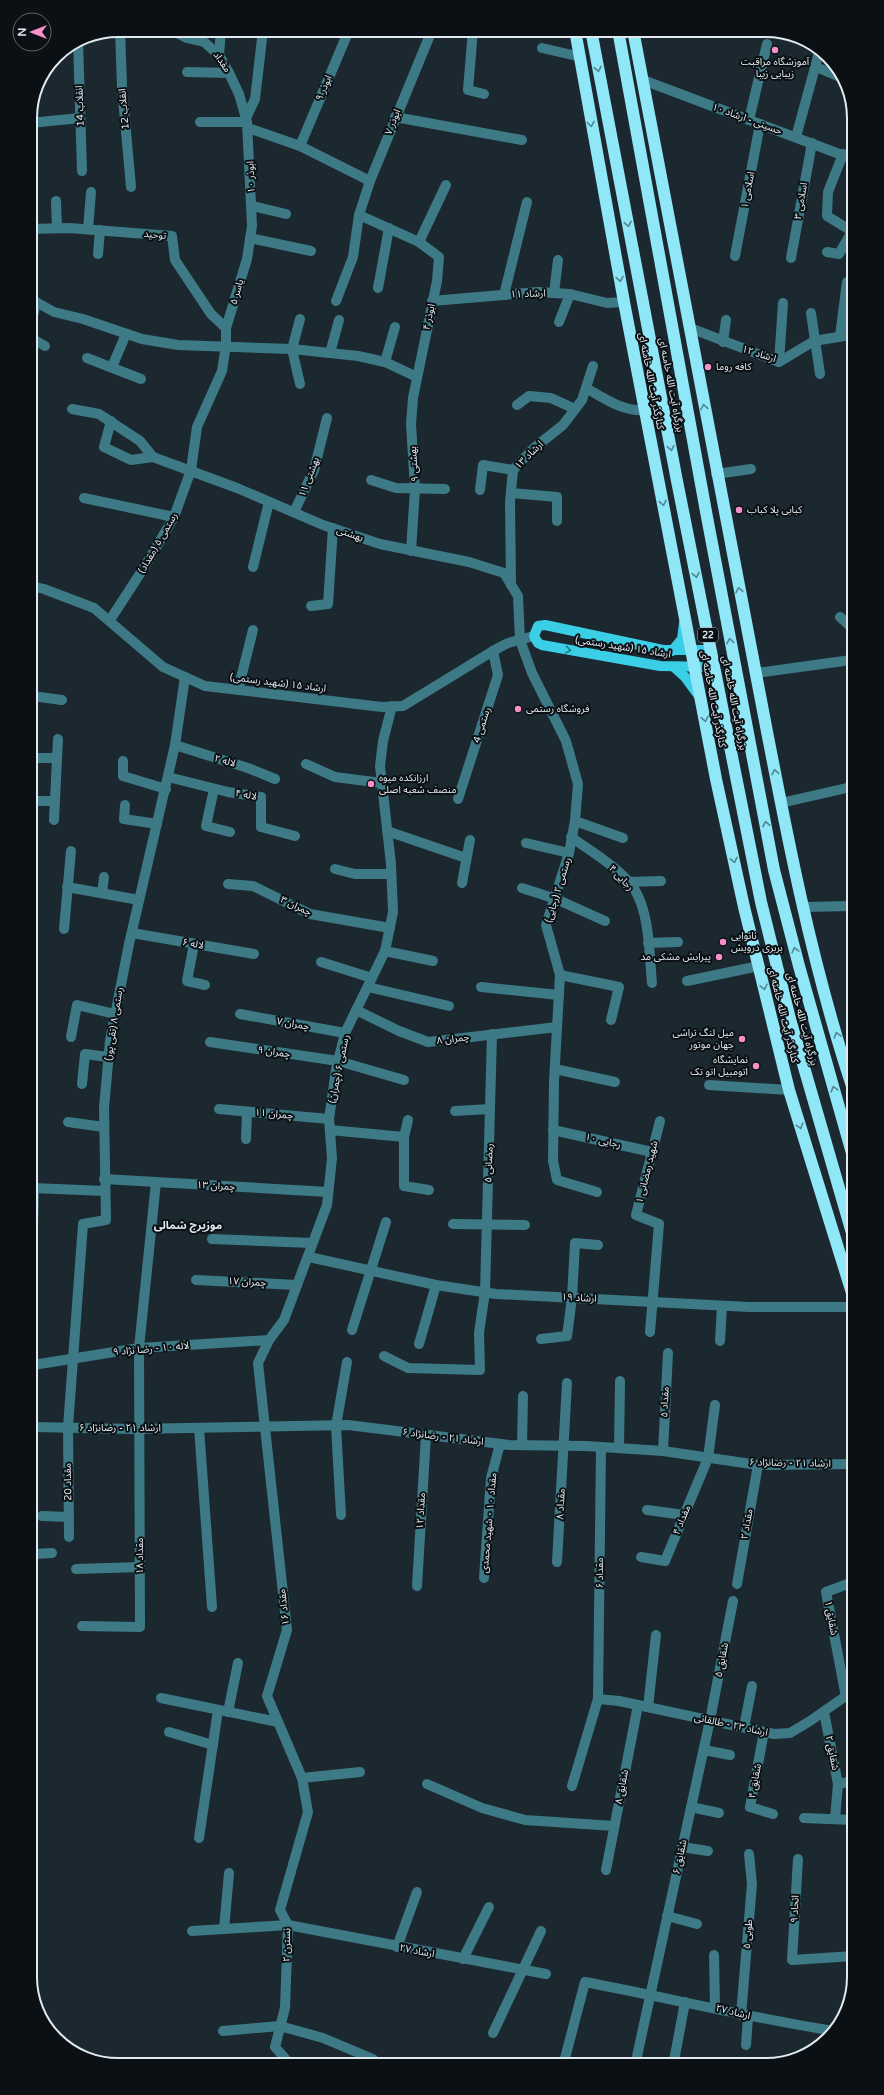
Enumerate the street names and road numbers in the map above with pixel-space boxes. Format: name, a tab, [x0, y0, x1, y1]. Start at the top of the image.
street label: مقداد	[211, 49, 233, 75]
street label: ابوذر ۹	[313, 73, 335, 103]
street label: انقلاب 14	[73, 85, 87, 127]
street label: انقلاب 12	[116, 88, 132, 130]
street label: حسینی - ارشاد ۱۰	[710, 101, 784, 137]
street label: ابوذر ۷	[382, 107, 404, 137]
street label: ابوذر ۱۰	[244, 161, 258, 193]
street label: اسلامی ۱	[739, 171, 757, 209]
street label: اسلامی ۳	[792, 182, 810, 220]
street label: توحید	[143, 228, 167, 242]
street label: یاسر ۵	[228, 278, 246, 306]
street label: ارشاد ۱۱	[510, 287, 546, 301]
street label: ابوذر ۴	[420, 303, 438, 331]
street label: کنارگذر آیت الله خامنه ای	[636, 331, 666, 431]
street label: بزرگراه آیت الله خامنه ای	[656, 337, 686, 434]
street label: ارشاد ۱۲	[740, 343, 778, 365]
street label: ارشاد ۱۳	[512, 438, 546, 472]
street label: بهشتی ۹	[407, 445, 421, 482]
street label: بهشتی ۱۱	[296, 455, 322, 498]
street label: رستمی ۵ (مقداد)	[136, 510, 180, 575]
street label: بهشتی	[335, 524, 365, 544]
road number: 22	[698, 628, 718, 642]
street label: ارشاد ۱۵ (شهید رستمی)	[574, 634, 672, 660]
street label: کنارگذر آیت الله خامنه ای	[698, 649, 728, 749]
street label: بزرگراه آیت الله خامنه ای	[719, 655, 749, 752]
street label: ارشاد ۱۵ (شهید رستمی)	[229, 671, 327, 695]
street label: رستمی 4	[471, 705, 494, 744]
street label: لاله ۲	[213, 752, 237, 770]
street label: لاله ۴	[234, 787, 258, 803]
street label: رستمی ۲ (رجایی)	[542, 856, 574, 924]
street label: رجایی ۴	[606, 863, 636, 893]
street label: چمران ۳	[279, 894, 314, 918]
street label: لاله ۶	[181, 936, 205, 952]
street label: کنارگذر آیت الله خامنه ای	[765, 966, 801, 1065]
street label: بزرگراه آیت الله خامنه ای	[784, 971, 820, 1067]
street label: رستمی ۸ (تقی پور)	[102, 986, 126, 1062]
street label: چمران ۷	[276, 1015, 310, 1033]
street label: چمران ۸	[436, 1031, 470, 1047]
street label: رستمی ۶ (چمران)	[326, 1033, 352, 1104]
street label: چمران ۹	[257, 1044, 291, 1060]
street label: چمران ۱۱	[254, 1106, 294, 1122]
street label: رجایی ۱۰	[584, 1131, 622, 1151]
street label: شهید رمضانی ۱	[633, 1139, 661, 1204]
street label: رمضانی ۵	[482, 1143, 496, 1183]
street label: چمران ۱۳	[196, 1179, 236, 1193]
street label: چمران ۱۷	[227, 1275, 267, 1289]
street label: ارشاد ۱۹	[561, 1291, 597, 1305]
street label: لاله ۱۰ - رضا نژاد ۹	[112, 1340, 190, 1358]
street label: مقداد ۵	[658, 1386, 672, 1418]
street label: ارشاد ۲۱ - رضانژاد ۶	[79, 1422, 161, 1434]
street label: ارشاد ۲۱ - رضانژاد ۶	[402, 1426, 484, 1448]
street label: ارشاد ۲۱ - رضانژاد ۶	[749, 1456, 831, 1470]
street label: مقداد 20	[62, 1463, 74, 1501]
street label: مقداد ۱۰ - شهید محمدی	[479, 1472, 499, 1574]
street label: مقداد ۸	[554, 1488, 568, 1520]
street label: مقداد ۱۲	[414, 1492, 428, 1530]
street label: مقداد ۴	[670, 1503, 694, 1537]
street label: مقداد ۲	[738, 1508, 756, 1540]
street label: مقداد ۱۸	[134, 1538, 146, 1574]
street label: مقداد ۶	[594, 1557, 606, 1589]
street label: مقداد ۱۶	[276, 1588, 292, 1626]
street label: شقایق ۱	[822, 1600, 840, 1636]
street label: شقایق ۵	[713, 1641, 731, 1678]
street label: ارشاد ۲۳ - طالقانی	[693, 1711, 769, 1739]
street label: شقایق ۲	[823, 1735, 841, 1772]
street label: شقایق ۴	[746, 1763, 764, 1799]
street label: شقایق ۸	[613, 1768, 631, 1805]
street label: شقایق ۶	[670, 1838, 690, 1875]
street label: اتحاد ۹	[788, 1895, 802, 1923]
street label: طوبی ۵	[741, 1918, 755, 1949]
street label: نسترن ۲	[281, 1928, 293, 1962]
street label: ارشاد ۲۷	[399, 1942, 435, 1960]
street label: ارشاد ۲۷	[714, 2002, 752, 2022]

